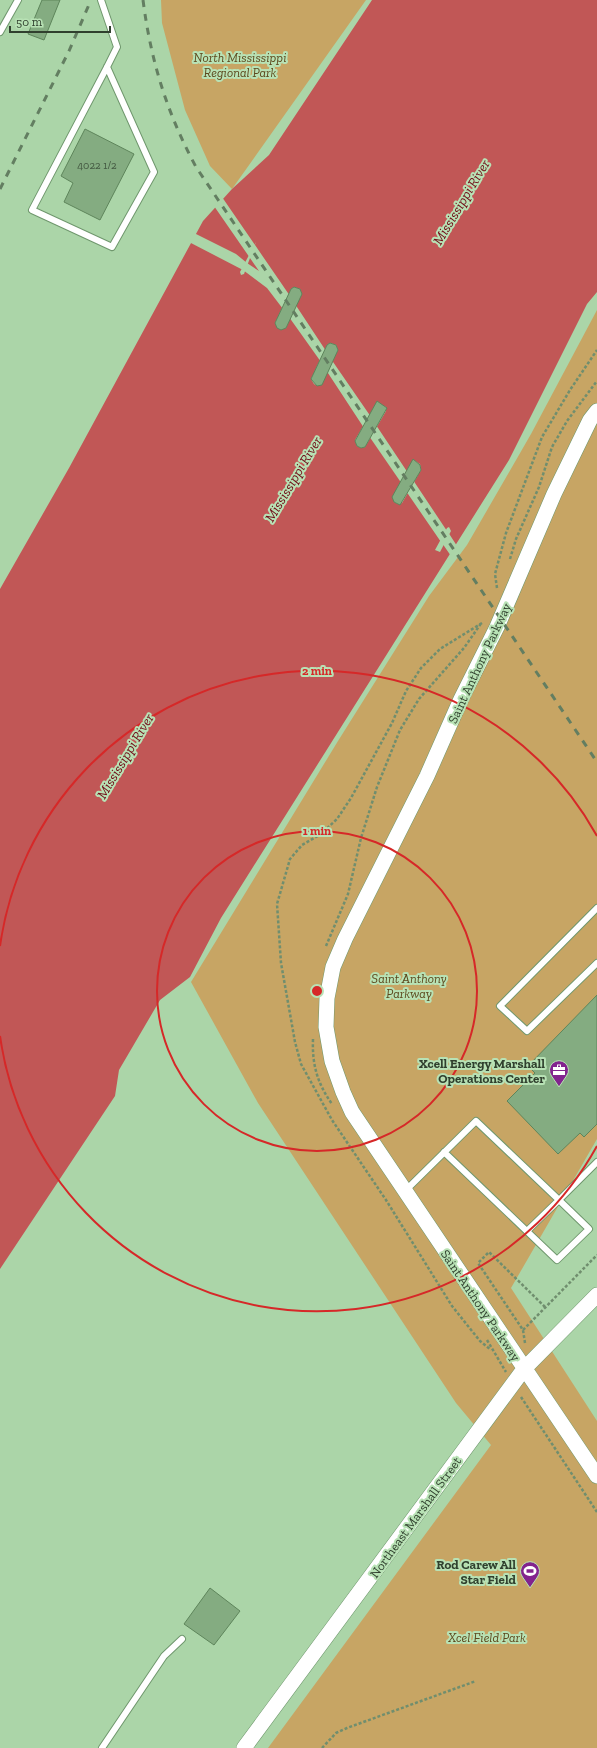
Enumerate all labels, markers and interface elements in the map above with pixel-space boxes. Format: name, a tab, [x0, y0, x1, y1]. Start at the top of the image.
scale bar	[10, 8, 110, 34]
text: 50 m	[16, 15, 43, 29]
park label: North Mississippi Regional Park	[194, 50, 286, 80]
water label: Mississippi River	[429, 156, 494, 248]
house number: 4022 1/2	[77, 159, 117, 172]
water label: Mississippi River	[261, 433, 326, 525]
street label: Saint Anthony Parkway	[445, 600, 514, 726]
text: 2 min	[302, 664, 332, 678]
water label: Mississippi River	[93, 710, 158, 802]
text: 1 min	[303, 824, 331, 838]
park label: Saint Anthony Parkway	[371, 971, 447, 1001]
centre of rings	[310, 984, 324, 998]
place label: Xcell Energy Marshall Operations Center	[419, 1056, 545, 1086]
office icon: Xcell Energy Marshall Operations Center	[548, 1059, 570, 1087]
street label: Saint Anthony Parkway	[438, 1247, 524, 1364]
street label: Northeast Marshall Street	[366, 1454, 464, 1581]
place label: Rod Carew All Star Field	[436, 1557, 517, 1587]
sports icon: Rod Carew All Star Field	[519, 1560, 541, 1588]
park label: Xcel Field Park	[447, 1630, 526, 1645]

